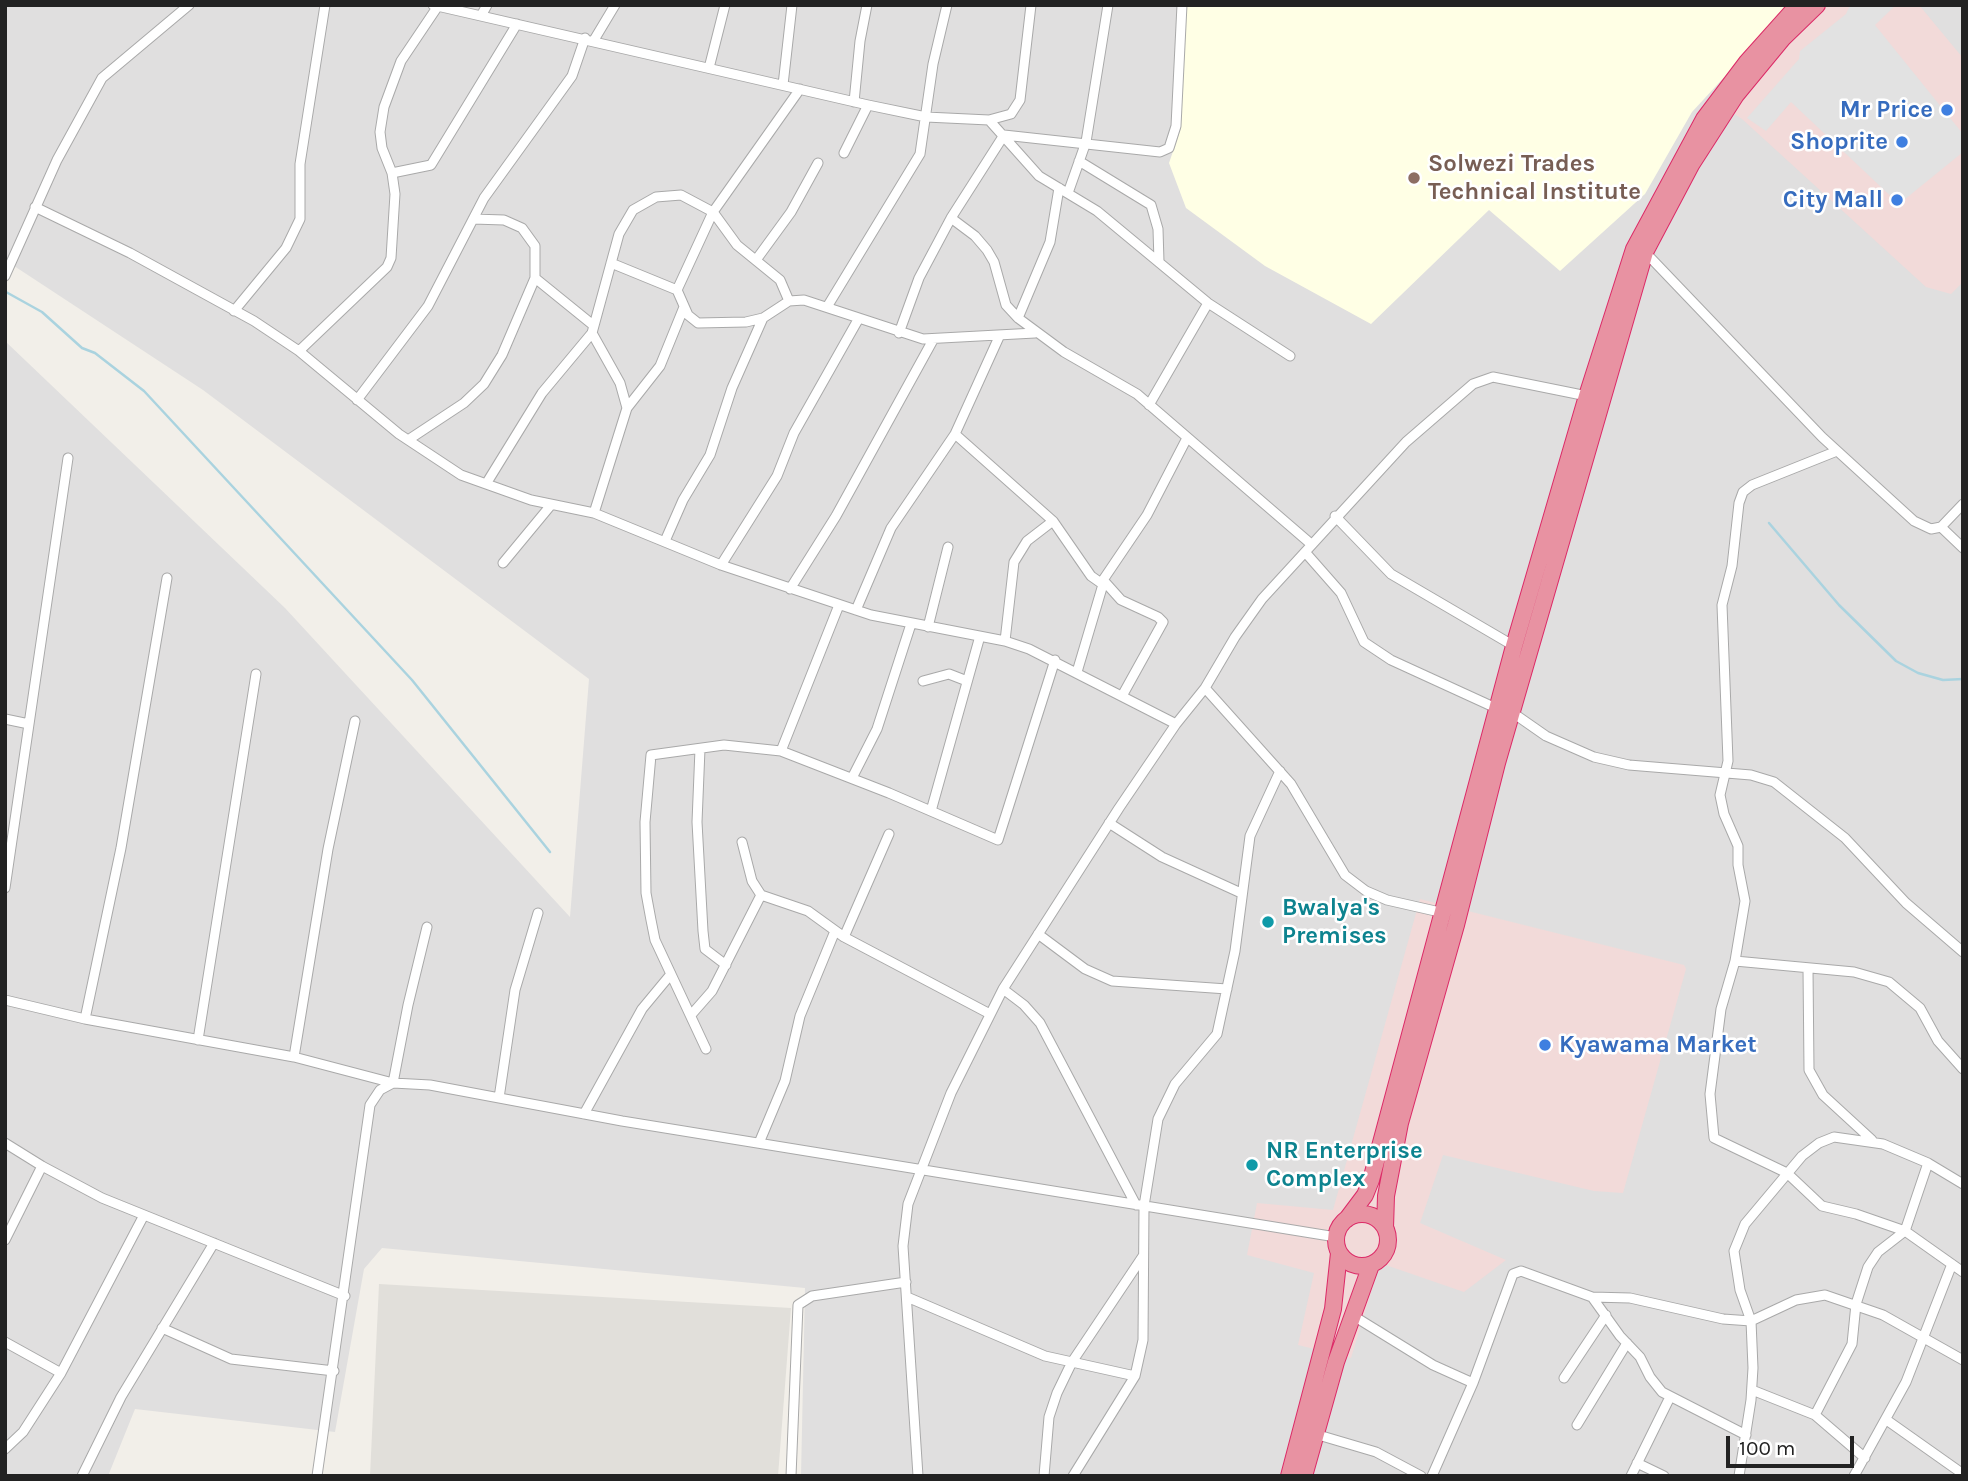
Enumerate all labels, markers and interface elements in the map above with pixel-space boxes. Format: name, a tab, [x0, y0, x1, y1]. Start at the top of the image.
place label: Mr Price	[1840, 96, 1933, 124]
marker: Mr Price	[1939, 102, 1955, 118]
place label: Shoprite	[1790, 128, 1888, 156]
marker: Shoprite	[1894, 134, 1910, 150]
place label: Solwezi Trades Technical Institute	[1428, 150, 1641, 206]
marker: Solwezi Trades Technical Institute	[1406, 170, 1422, 186]
place label: City Mall	[1783, 186, 1883, 214]
marker: City Mall	[1889, 192, 1905, 208]
place label: Bwalya's Premises	[1282, 894, 1387, 950]
marker: Bwalya's Premises	[1260, 914, 1276, 930]
place label: Kyawama Market	[1559, 1031, 1757, 1059]
marker: Kyawama Market	[1537, 1037, 1553, 1053]
place label: NR Enterprise Complex	[1266, 1137, 1423, 1193]
marker: NR Enterprise Complex	[1244, 1157, 1260, 1173]
scale bar	[1730, 1422, 1858, 1466]
text: 100 m	[1739, 1436, 1796, 1460]

